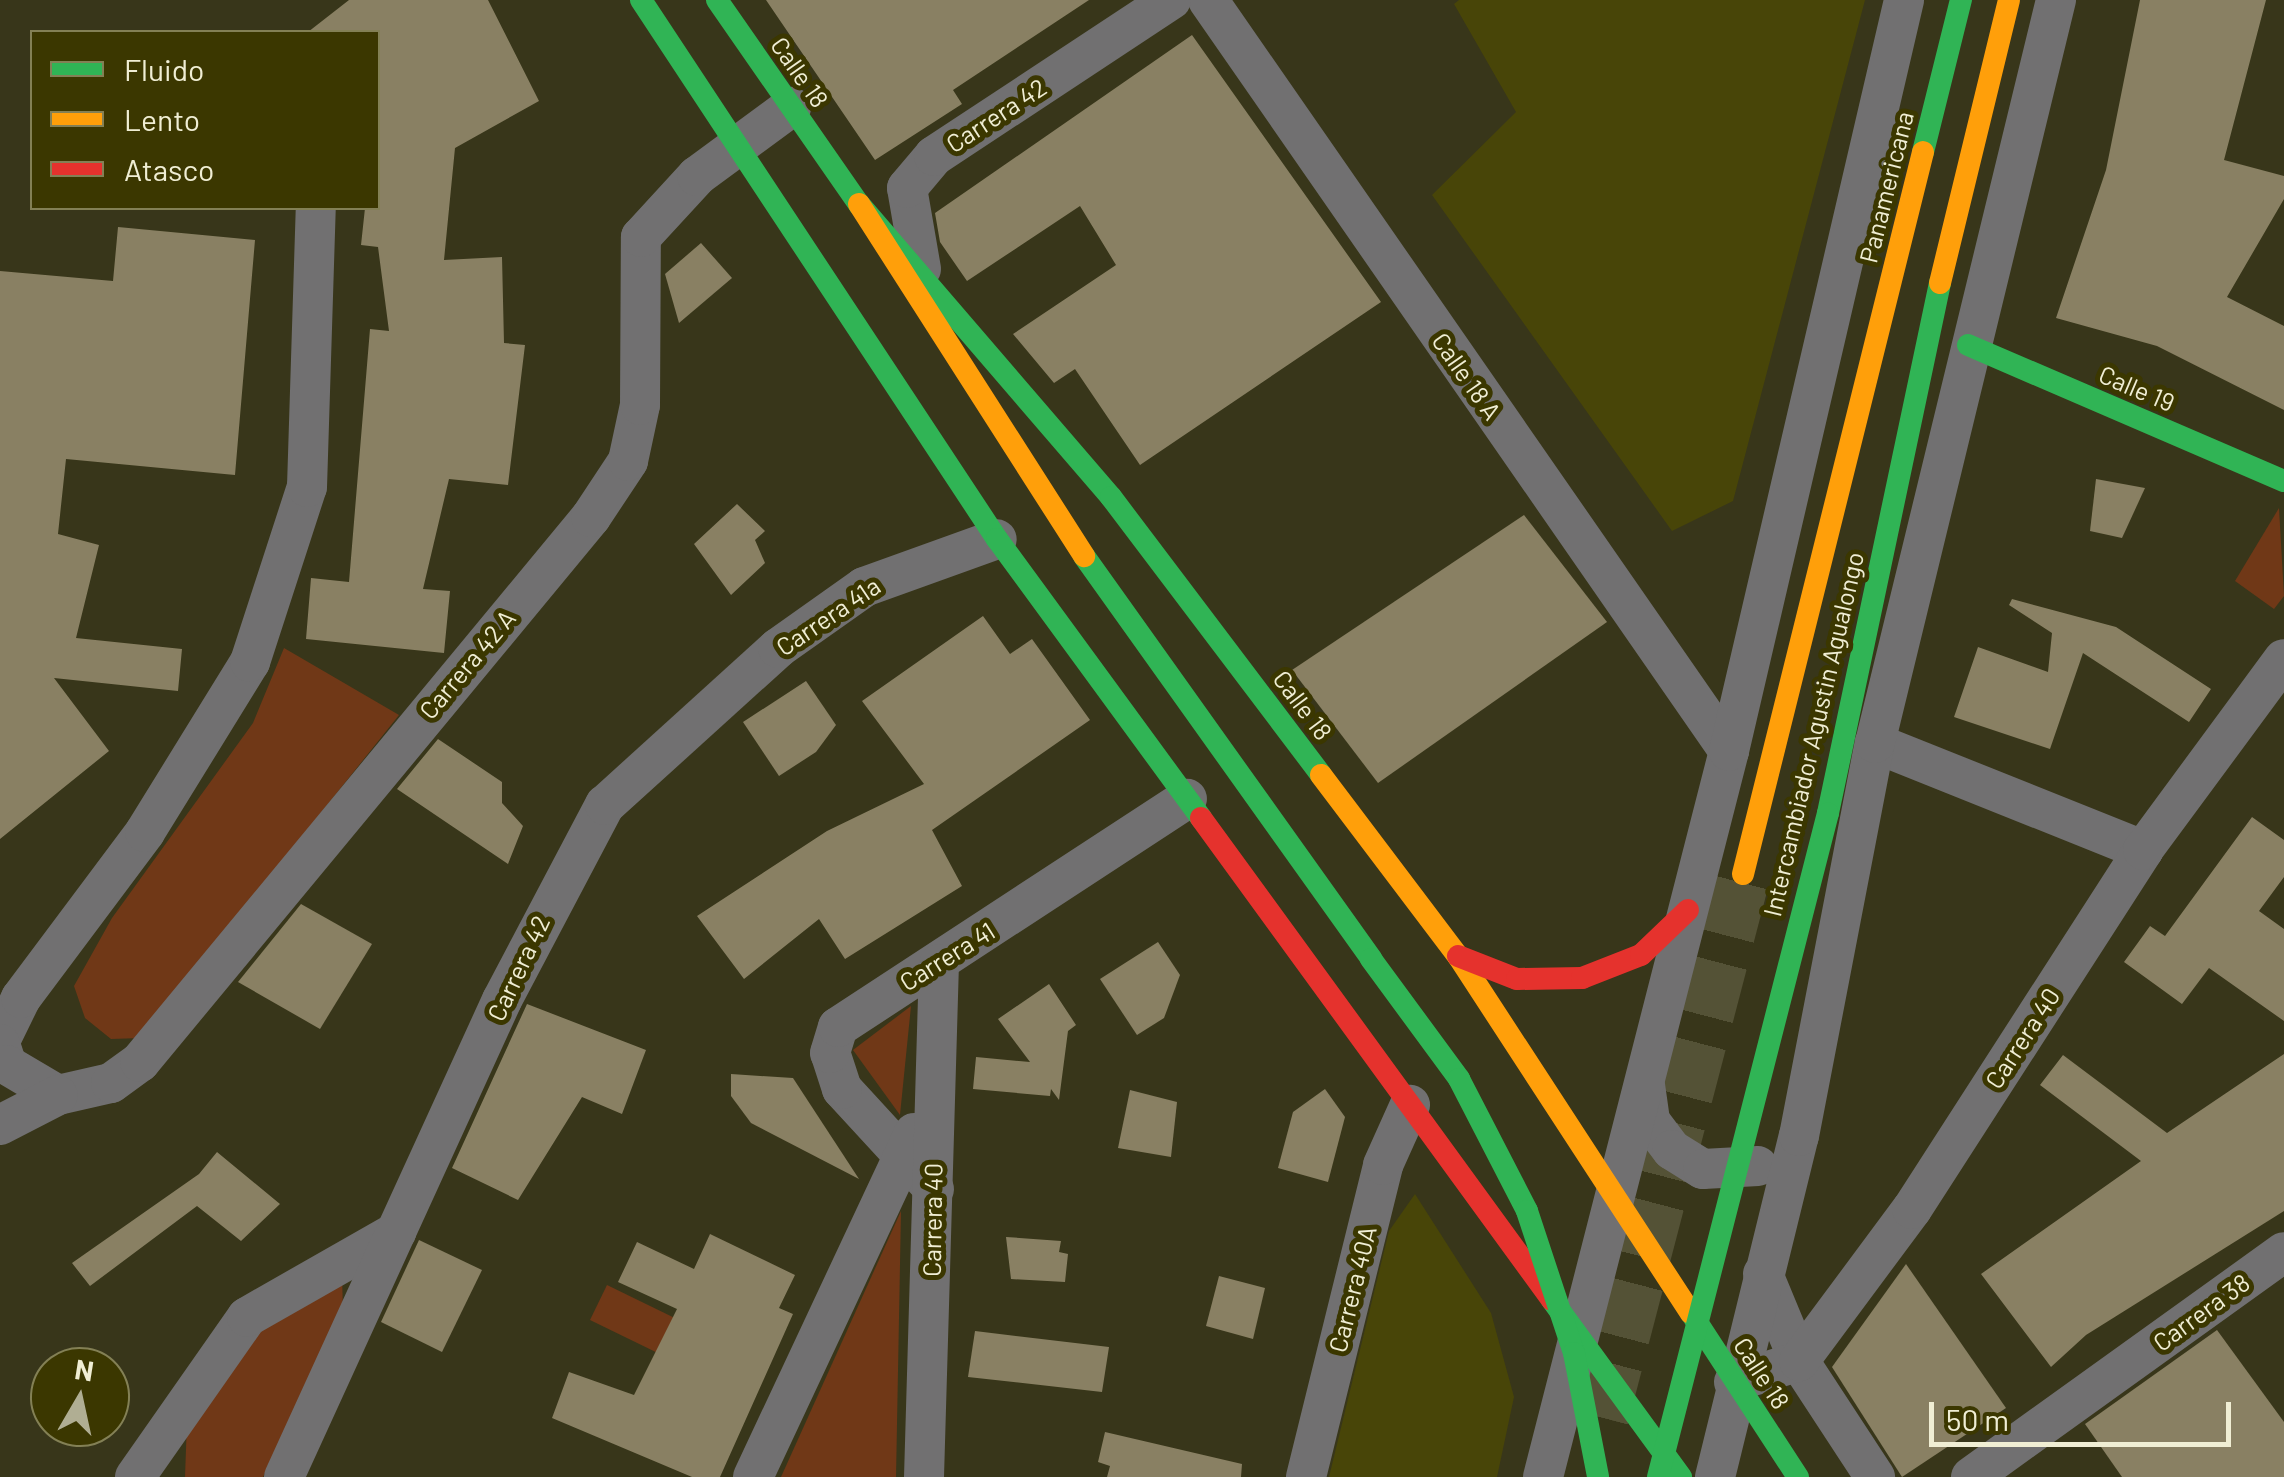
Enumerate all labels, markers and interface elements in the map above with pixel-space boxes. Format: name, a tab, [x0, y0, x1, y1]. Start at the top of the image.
legend	[30, 30, 380, 210]
street label: Calle 18	[765, 31, 835, 113]
text: Fluido	[124, 51, 204, 87]
street label: Carrera 42	[940, 72, 1052, 158]
text: Lento	[124, 101, 200, 137]
street label: Panamericana	[1853, 108, 1919, 266]
text: Atasco	[124, 151, 214, 187]
street label: Calle 18 A	[1426, 327, 1508, 425]
street label: Calle 19	[2095, 359, 2179, 417]
street label: Intercambiador Agustin Agualongo	[1756, 549, 1870, 919]
street label: Carrera 41a	[770, 570, 886, 662]
street label: Carrera 42 A	[413, 603, 521, 725]
street label: Calle 18	[1267, 664, 1339, 746]
street label: Carrera 42	[480, 910, 556, 1026]
street label: Carrera 41	[894, 915, 1000, 997]
street label: Carrera 40	[1978, 982, 2066, 1094]
street label: Carrera 40	[916, 1163, 948, 1277]
street label: Carrera 40A	[1322, 1223, 1382, 1355]
street label: Carrera 38	[2147, 1267, 2255, 1357]
street label: Calle 18	[1728, 1332, 1796, 1414]
north arrow	[30, 1347, 130, 1447]
text: N	[73, 1351, 96, 1388]
scale bar	[1934, 1382, 2236, 1444]
text: 50 m	[1946, 1401, 2009, 1437]

